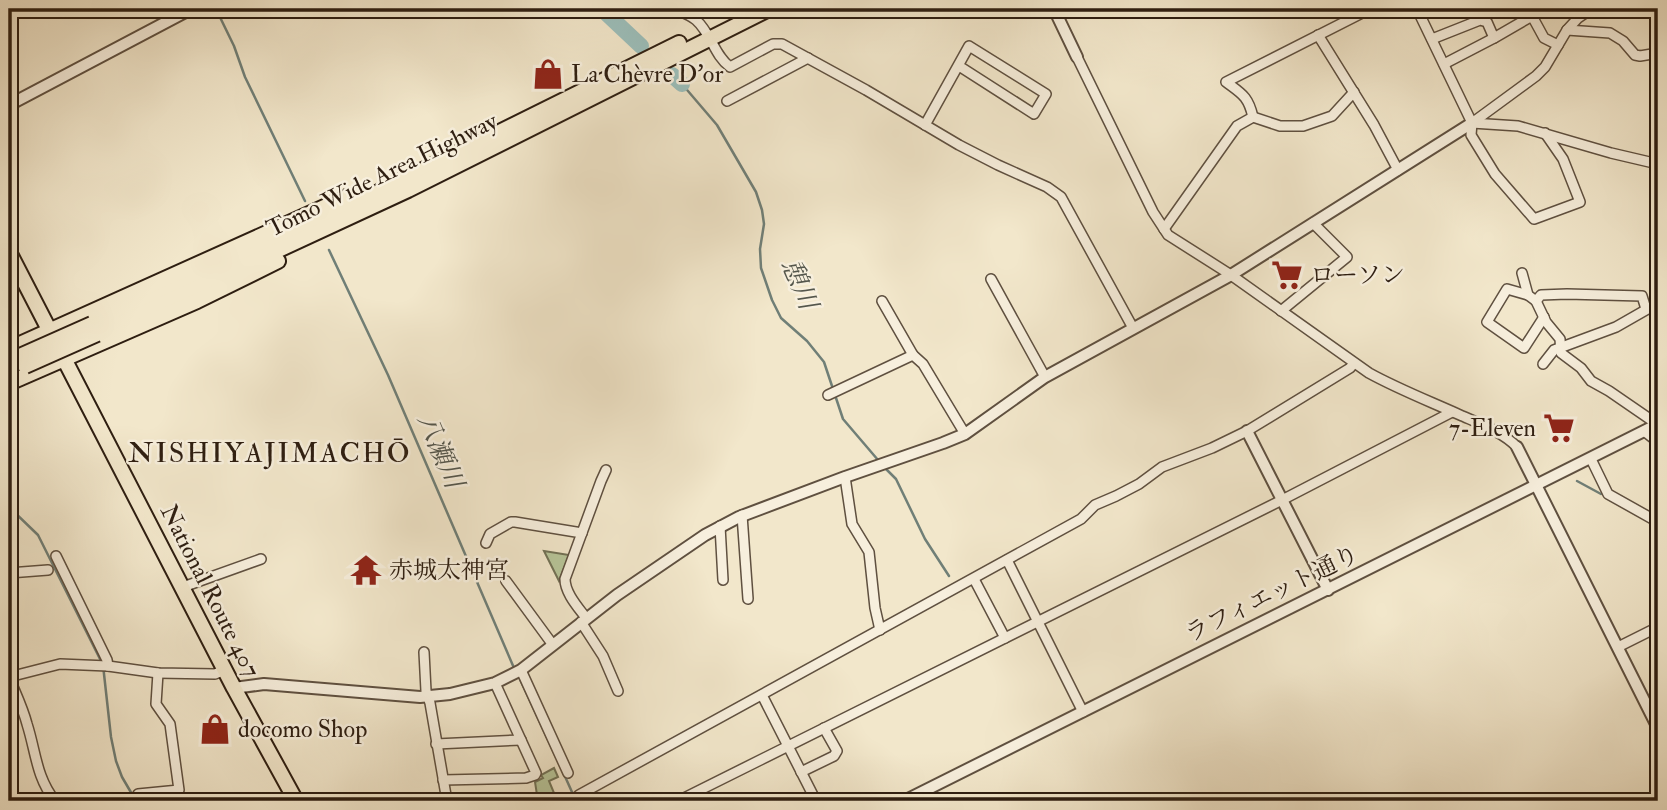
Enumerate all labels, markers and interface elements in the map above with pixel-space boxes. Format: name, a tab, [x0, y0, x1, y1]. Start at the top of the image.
shop icon: La Chèvre D'or	[531, 57, 565, 91]
place label: La Chèvre D'or	[571, 59, 723, 90]
street label: Tomo Wide Area Highway	[261, 105, 503, 244]
water label: 憩川	[774, 254, 825, 317]
supermarket icon: ローソン	[1270, 258, 1304, 292]
place label: ローソン	[1310, 260, 1405, 291]
water label: 八瀬川	[410, 409, 471, 496]
supermarket icon: 7-Eleven	[1542, 411, 1576, 445]
place label: 7-Eleven	[1449, 413, 1536, 444]
district label: NISHIYAJIMACHŌ	[128, 436, 412, 471]
street label: National Route 407	[153, 499, 267, 683]
street label: ラフィエット通り	[1180, 539, 1364, 649]
temple icon: 赤城太神宮	[349, 553, 383, 587]
place label: 赤城太神宮	[389, 555, 509, 586]
shop icon: docomo Shop	[198, 712, 232, 746]
place label: docomo Shop	[238, 714, 367, 745]

